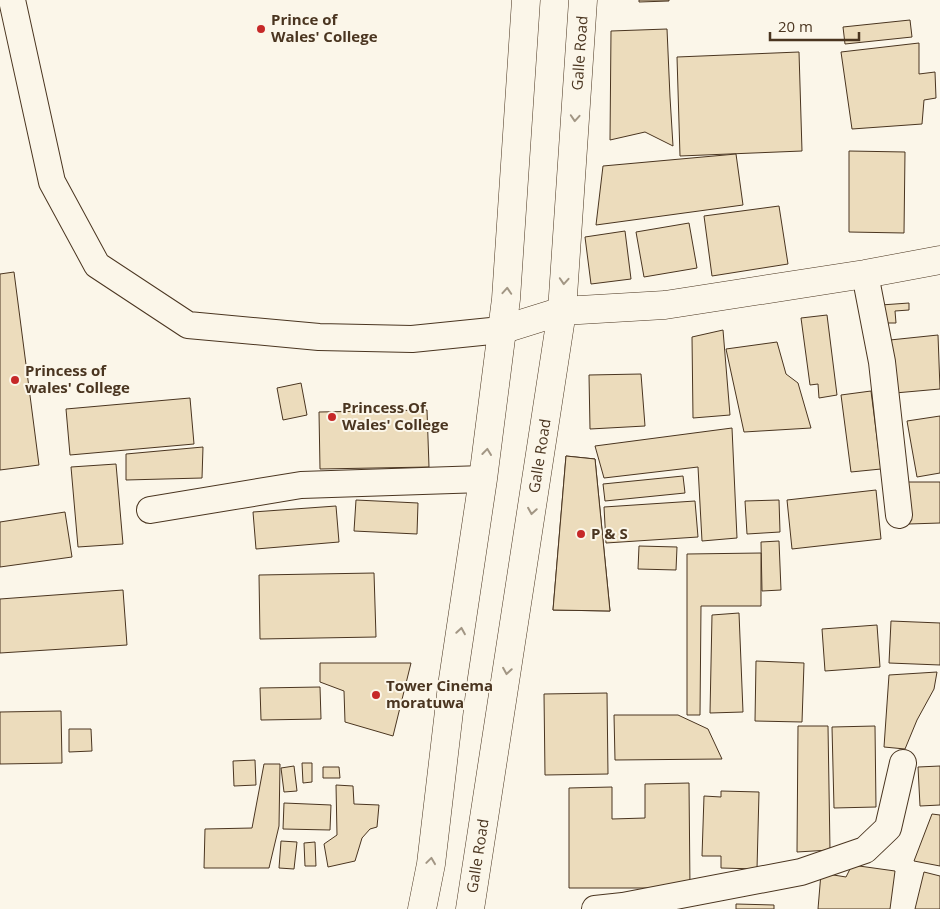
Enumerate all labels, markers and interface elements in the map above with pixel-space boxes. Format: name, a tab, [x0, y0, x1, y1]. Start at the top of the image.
place label: Prince of Wales' College	[271, 9, 378, 46]
scale bar	[770, 10, 859, 42]
street label: Galle Road	[566, 15, 592, 91]
text: 20 m	[778, 16, 813, 36]
marker: Prince of Wales' College	[255, 23, 267, 35]
one-way arrow	[570, 115, 581, 123]
one-way arrow	[559, 277, 570, 285]
one-way arrow	[501, 287, 512, 295]
place label: Princess of wales' College	[25, 360, 130, 397]
marker: Princess of wales' College	[9, 374, 21, 386]
place label: Princess Of Wales' College	[342, 397, 449, 434]
marker: Princess Of Wales' College	[326, 411, 338, 423]
street label: Galle Road	[523, 417, 555, 494]
one-way arrow	[481, 448, 492, 456]
one-way arrow	[527, 506, 537, 515]
place label: P & S	[591, 523, 628, 543]
marker: P & S	[575, 528, 587, 540]
one-way arrow	[455, 626, 465, 635]
one-way arrow	[502, 668, 513, 676]
place label: Tower Cinema moratuwa	[386, 675, 493, 712]
marker: Tower Cinema moratuwa	[370, 689, 382, 701]
street label: Galle Road	[461, 817, 493, 894]
one-way arrow	[425, 857, 436, 865]

